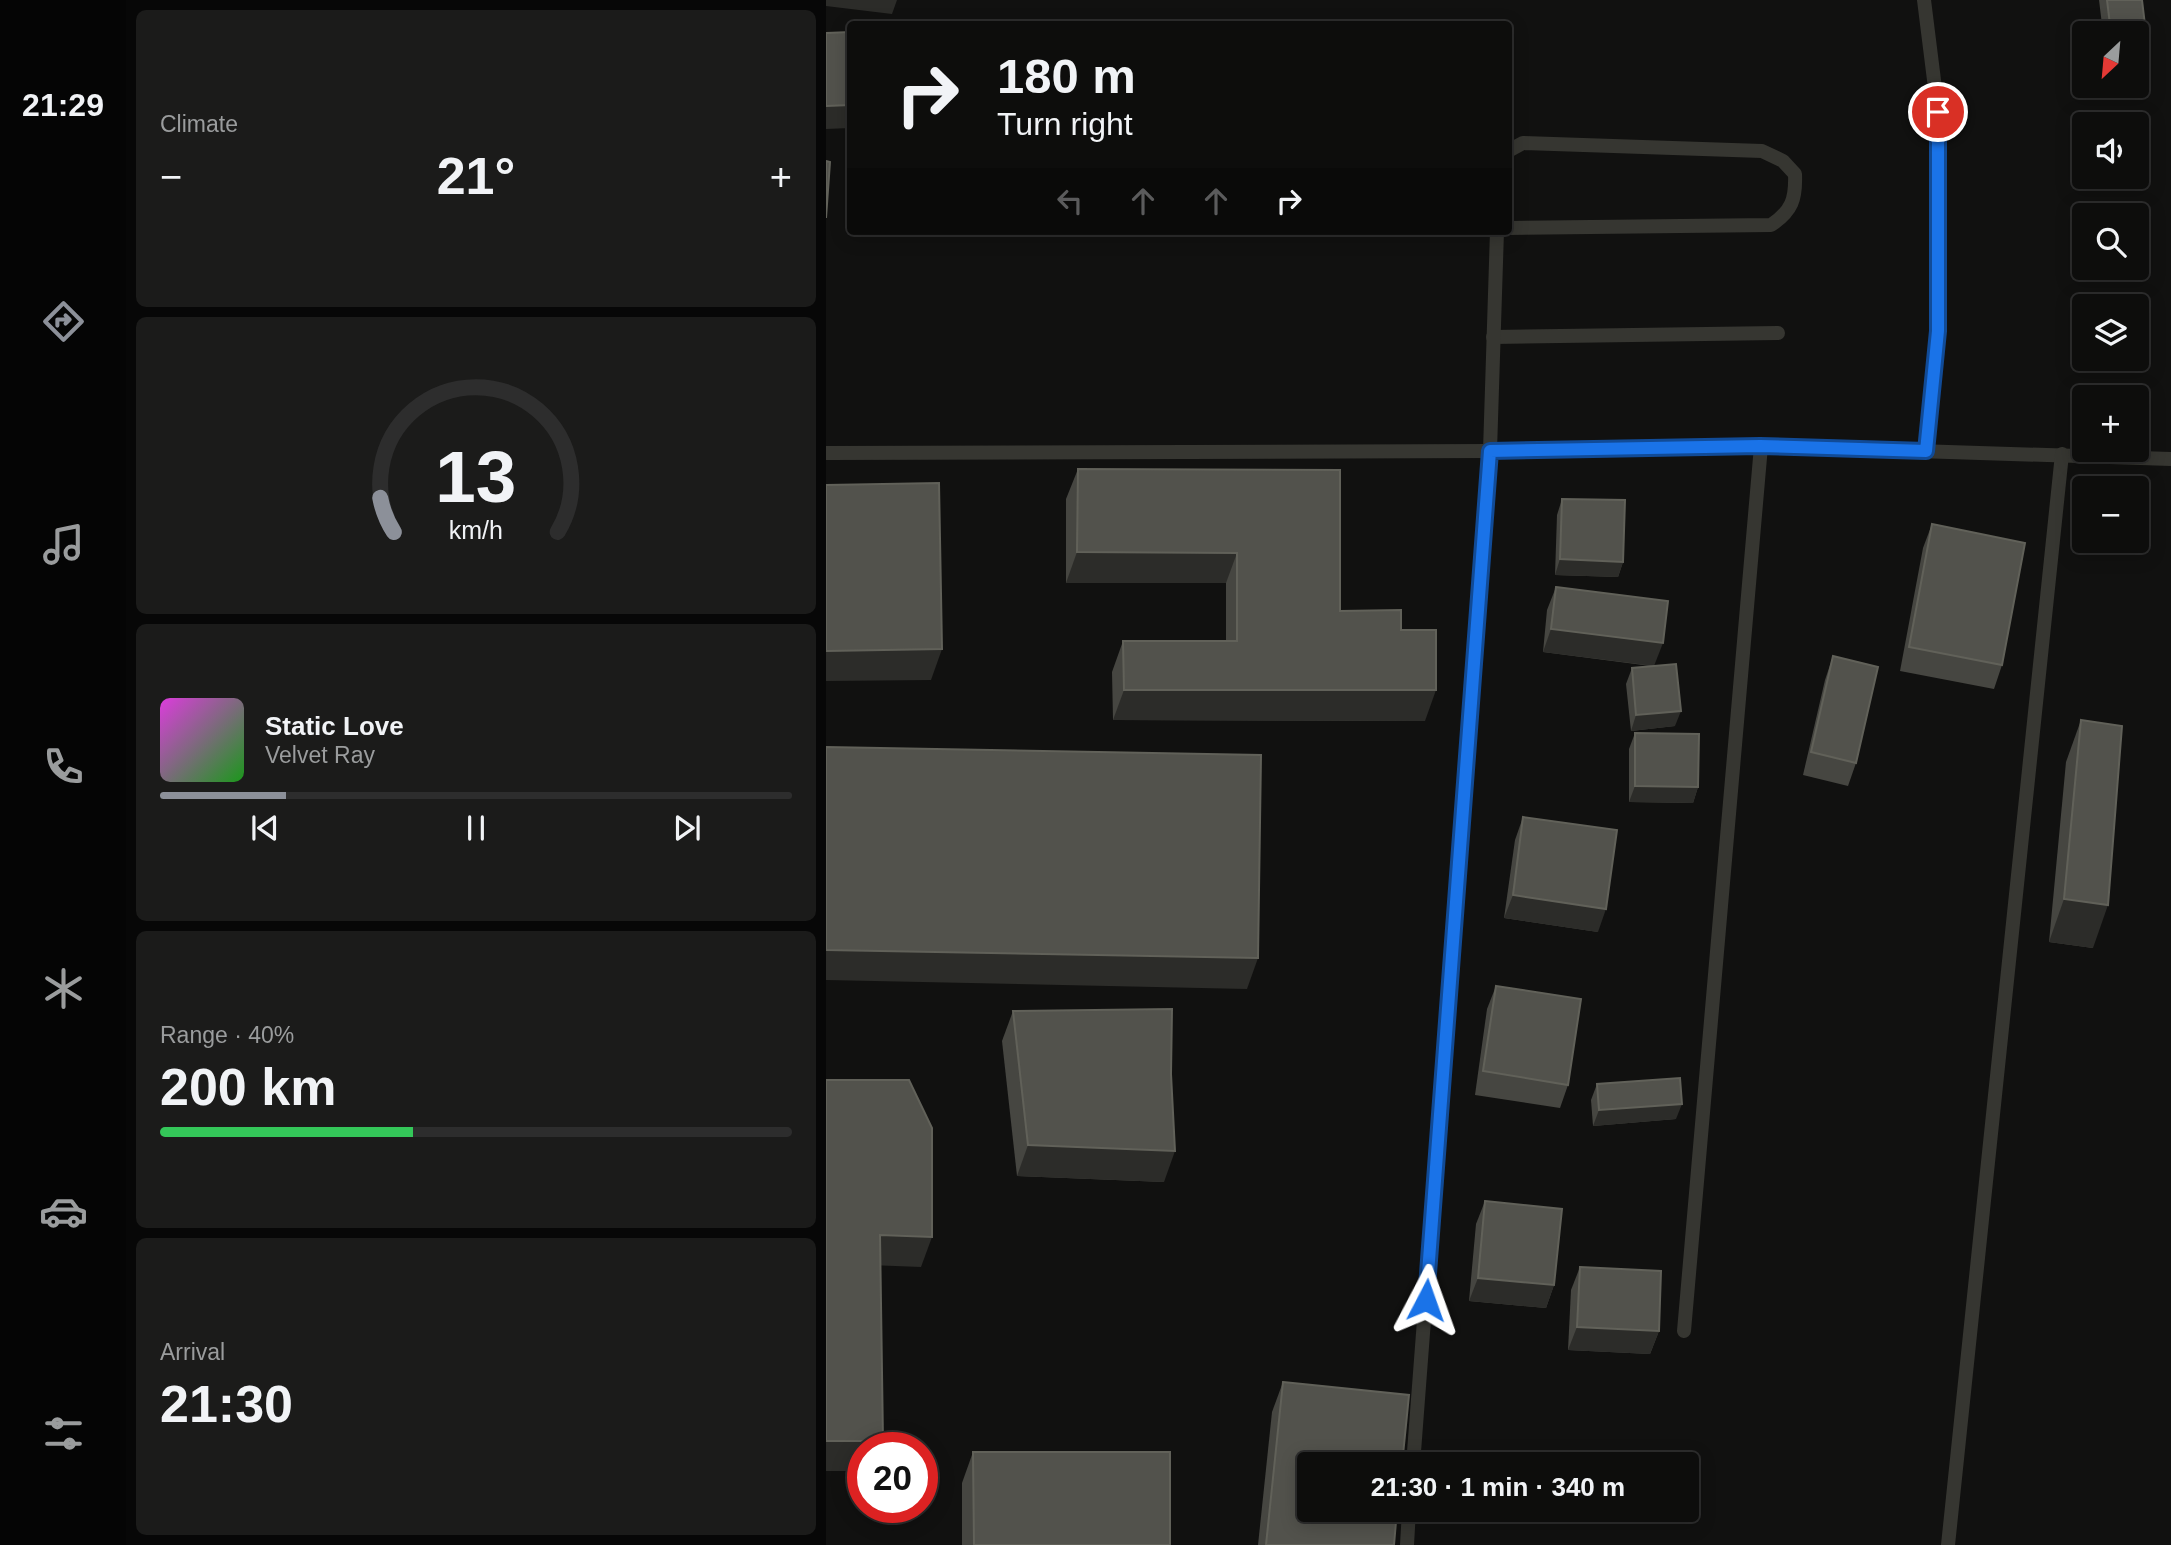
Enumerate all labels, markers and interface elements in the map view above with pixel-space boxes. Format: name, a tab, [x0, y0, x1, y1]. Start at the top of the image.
north arrow	[2072, 21, 2149, 98]
map controls	[2072, 21, 2149, 553]
icon: right	[882, 49, 973, 140]
text: 180 m	[997, 49, 1136, 103]
pin	[1908, 82, 1968, 142]
text: 21:29	[22, 87, 104, 123]
icon: arrive	[1919, 93, 1957, 131]
text: Turn right	[997, 106, 1133, 142]
text: Climate	[160, 111, 238, 137]
button: sound	[2072, 112, 2149, 189]
text: 21°	[437, 147, 515, 205]
text: −	[160, 156, 182, 198]
text: +	[770, 156, 792, 198]
icon: left	[1051, 182, 1089, 220]
icon: ahead	[1124, 182, 1162, 220]
icon: ahead	[1197, 182, 1235, 220]
icon: right	[1270, 182, 1308, 220]
button: search	[2072, 203, 2149, 280]
button: layers	[2072, 294, 2149, 371]
icon: directions	[39, 297, 88, 346]
button: +	[2072, 385, 2149, 462]
text: 13	[436, 436, 516, 517]
button: −	[2072, 476, 2149, 553]
text: km/h	[449, 515, 503, 543]
icon: music	[39, 520, 88, 569]
text: Static Love	[265, 711, 404, 741]
icon: phone	[39, 742, 88, 791]
text: Velvet Ray	[265, 742, 375, 768]
icon: previous	[246, 809, 284, 847]
icon: pause	[457, 809, 495, 847]
icon: next	[668, 809, 706, 847]
icon: climate	[39, 964, 88, 1013]
text: Range · 40%	[160, 1022, 294, 1048]
text: 200 km	[160, 1058, 336, 1116]
icon: car	[39, 1187, 88, 1236]
position arrow	[1389, 1263, 1463, 1337]
text: Arrival	[160, 1339, 225, 1365]
text: 21:30	[160, 1375, 293, 1433]
icon: filters	[39, 1409, 88, 1458]
speed limit sign: 20	[847, 1432, 938, 1523]
text: 21:30 · 1 min · 340 m	[1371, 1472, 1625, 1502]

